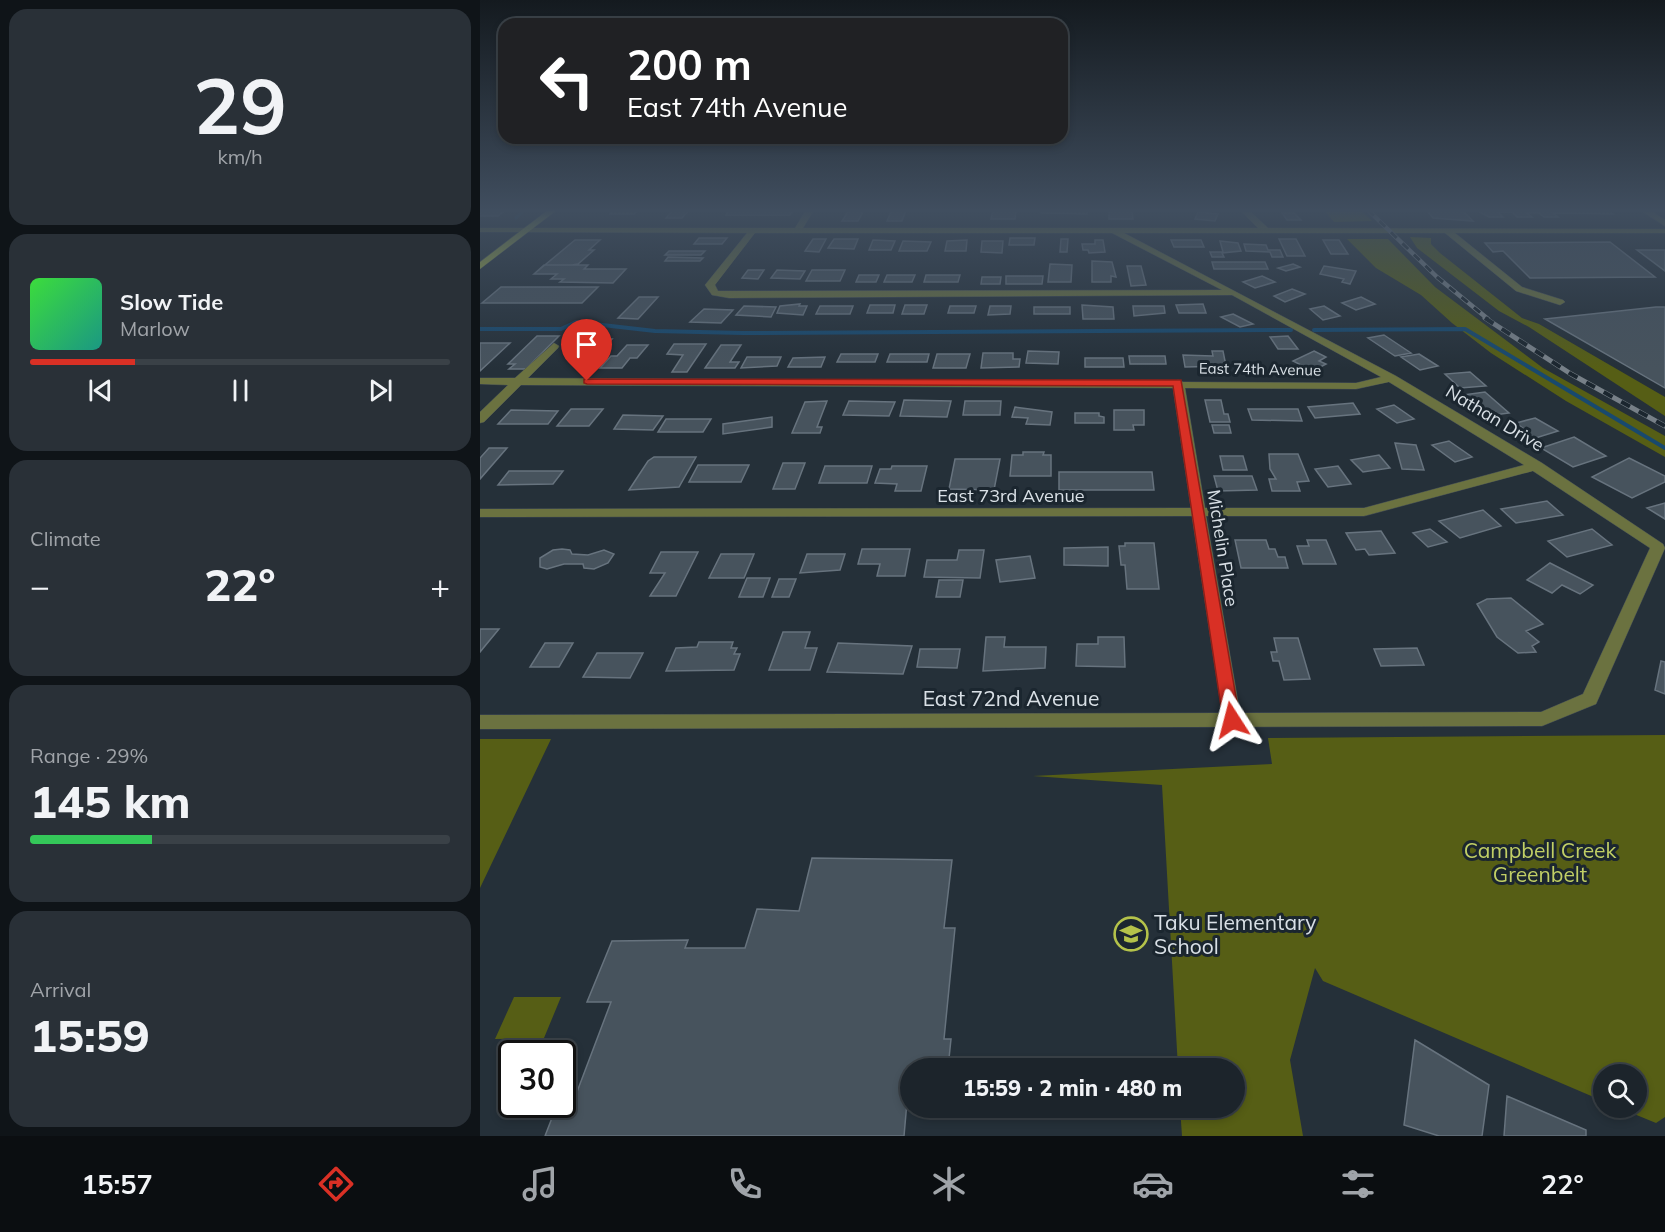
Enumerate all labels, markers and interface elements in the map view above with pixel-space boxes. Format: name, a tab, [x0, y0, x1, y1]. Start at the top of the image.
text: 200 m	[627, 38, 752, 91]
icon: left	[528, 42, 606, 120]
text: 29	[193, 56, 287, 154]
text: East 74th Avenue	[627, 90, 847, 124]
text: km/h	[217, 144, 263, 169]
text: Slow Tide	[120, 288, 223, 316]
text: Marlow	[120, 316, 190, 341]
pin	[561, 319, 612, 381]
icon: arrive	[570, 328, 603, 361]
street label: East 74th Avenue	[1199, 358, 1321, 380]
icon: previous	[84, 374, 117, 407]
icon: pause	[224, 374, 257, 407]
icon: next	[364, 374, 397, 407]
street label: Nathan Drive	[1442, 380, 1548, 456]
street label: East 73rd Avenue	[937, 484, 1085, 507]
street label: Michelin Place	[1202, 488, 1244, 608]
text: Climate	[30, 526, 101, 551]
text: 22°	[204, 556, 276, 612]
text: −	[30, 565, 50, 606]
text: +	[430, 565, 450, 606]
street label: East 72nd Avenue	[923, 685, 1099, 711]
position arrow	[1200, 688, 1264, 752]
text: Range · 29%	[30, 743, 148, 768]
text: 145 km	[30, 773, 191, 829]
park label: Campbell Creek Greenbelt	[1464, 837, 1617, 887]
place label: Taku Elementary School	[1154, 909, 1316, 959]
school or university icon: Taku Elementary School	[1113, 916, 1149, 952]
text: Arrival	[30, 977, 91, 1002]
text: 15:59	[30, 1007, 150, 1063]
speed limit sign: 30	[498, 1040, 576, 1118]
map controls	[1593, 1064, 1647, 1118]
button: search	[1593, 1064, 1647, 1118]
text: 15:59 · 2 min · 480 m	[963, 1074, 1182, 1102]
icon: directions	[315, 1163, 357, 1205]
icon: music	[519, 1163, 561, 1205]
icon: phone	[724, 1163, 766, 1205]
icon: climate	[928, 1163, 970, 1205]
icon: car	[1132, 1163, 1174, 1205]
icon: filters	[1337, 1163, 1379, 1205]
text: 15:57	[81, 1167, 153, 1201]
text: 22°	[1541, 1167, 1584, 1201]

